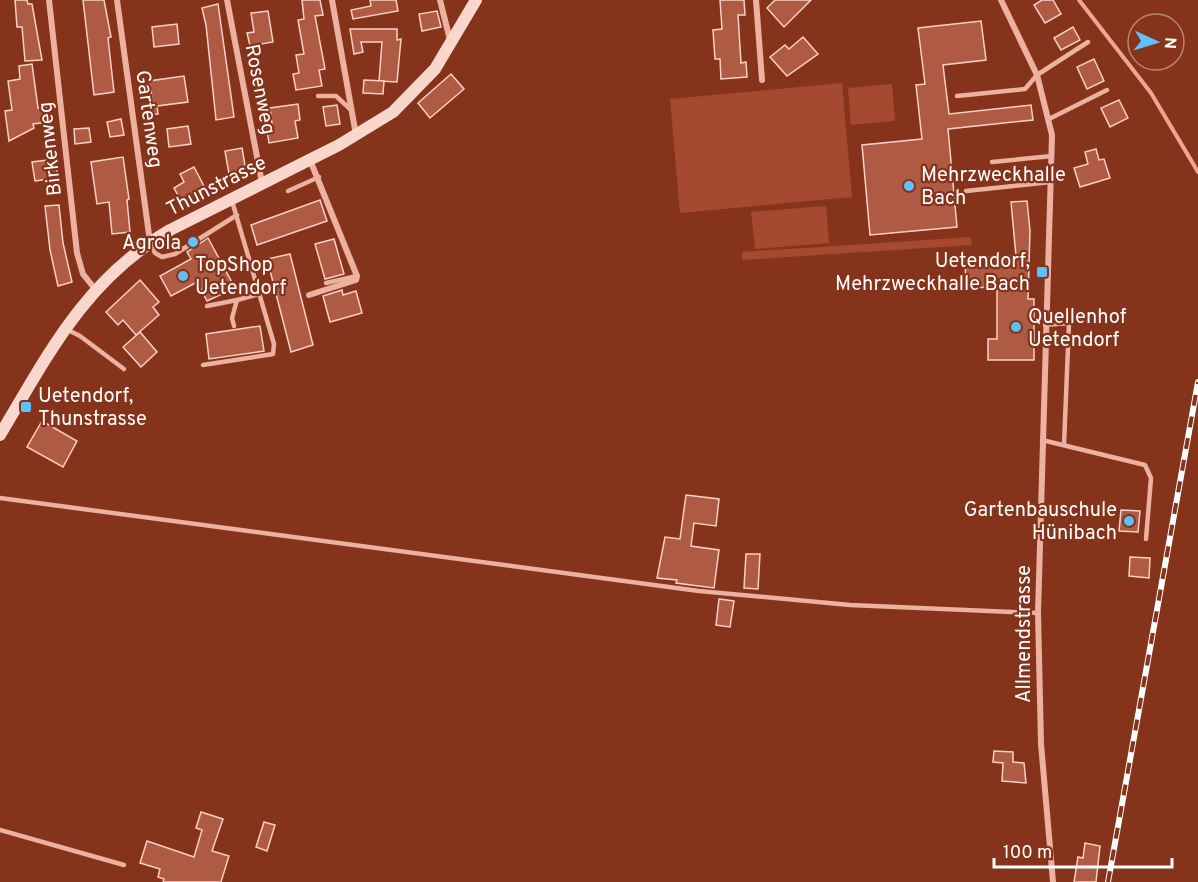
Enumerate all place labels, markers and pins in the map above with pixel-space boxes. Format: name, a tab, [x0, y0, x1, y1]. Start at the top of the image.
place label: Mehrzweckhalle Bach	[921, 163, 1066, 212]
marker: Mehrzweckhalle Bach	[902, 179, 916, 193]
place label: Agrola	[122, 231, 181, 257]
marker: Agrola	[186, 235, 200, 249]
place label: Uetendorf, Mehrzweckhalle Bach	[835, 249, 1030, 298]
place label: TopShop Uetendorf	[195, 253, 286, 302]
marker: Uetendorf, Mehrzweckhalle Bach	[1035, 265, 1049, 279]
marker: TopShop Uetendorf	[176, 269, 190, 283]
place label: Quellenhof Uetendorf	[1028, 305, 1127, 354]
marker: Quellenhof Uetendorf	[1009, 320, 1023, 334]
place label: Uetendorf, Thunstrasse	[38, 384, 147, 433]
marker: Uetendorf, Thunstrasse	[19, 400, 33, 414]
place label: Gartenbauschule Hünibach	[964, 498, 1117, 547]
marker: Gartenbauschule Hünibach	[1122, 514, 1136, 528]

